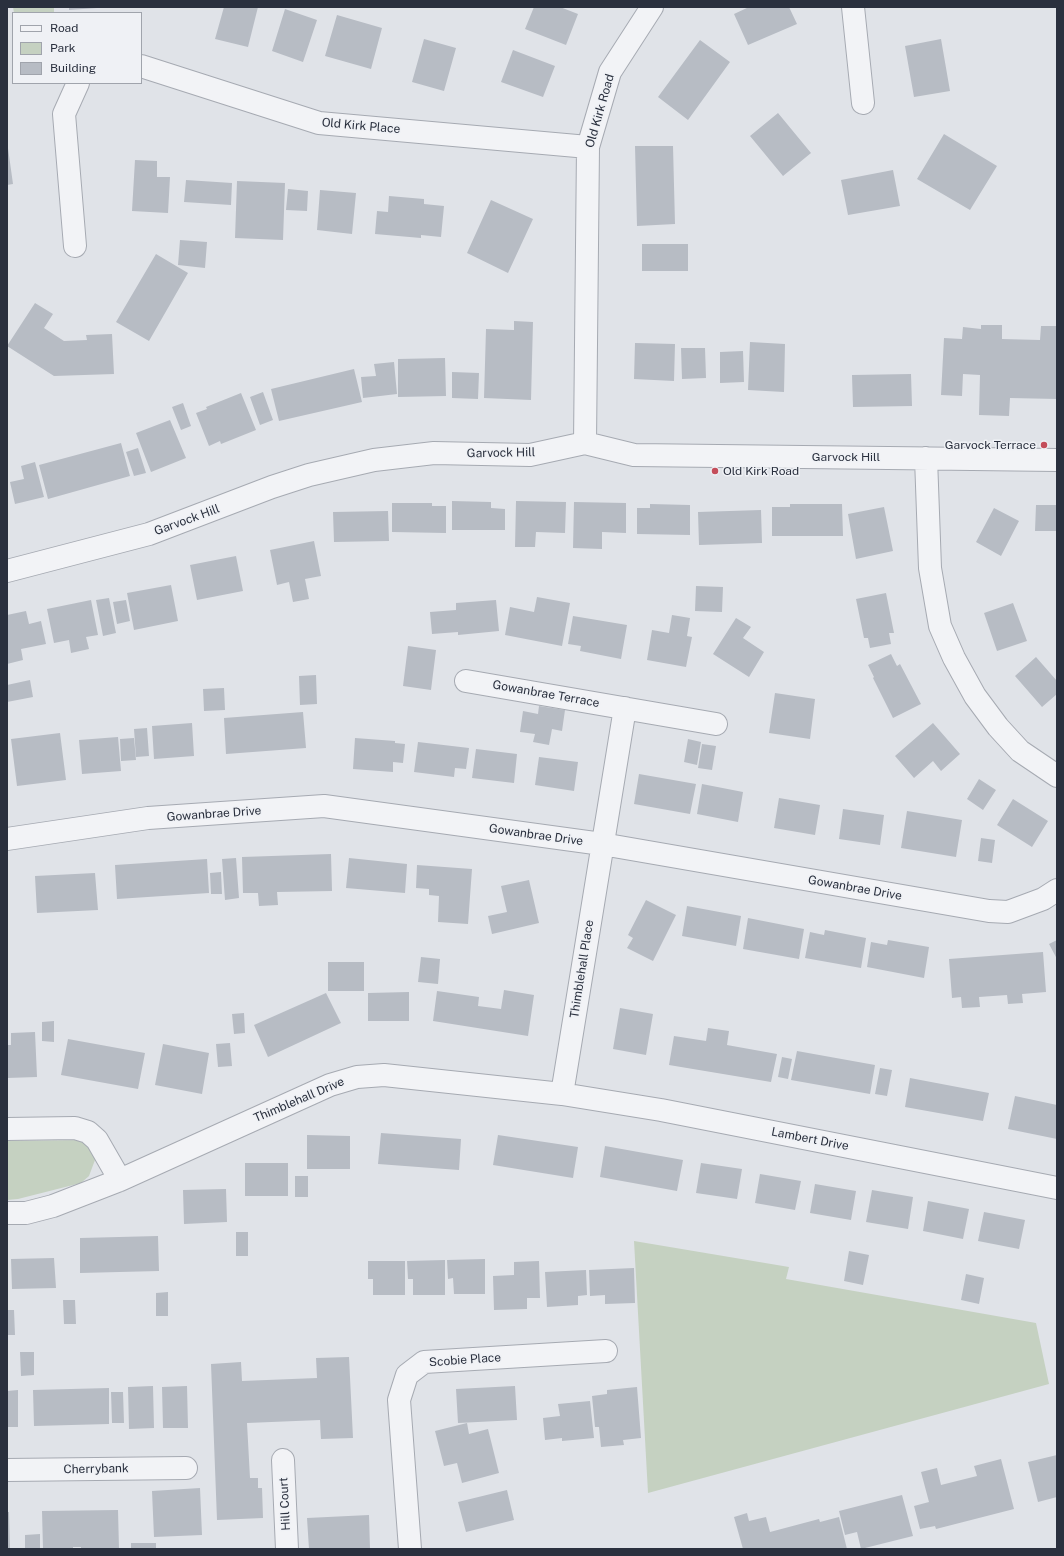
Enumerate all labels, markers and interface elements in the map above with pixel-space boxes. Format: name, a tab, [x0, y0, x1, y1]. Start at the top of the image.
legend	[12, 12, 142, 84]
text: Road	[50, 21, 78, 35]
text: Park	[50, 41, 76, 55]
text: Building	[50, 61, 96, 75]
street label: Old Kirk Road	[583, 72, 617, 150]
street label: Old Kirk Place	[321, 115, 401, 137]
place label: Garvock Terrace	[945, 438, 1036, 452]
marker: Garvock Terrace	[1039, 440, 1049, 450]
street label: Garvock Hill	[467, 445, 535, 461]
street label: Garvock Hill	[812, 450, 880, 464]
place label: Old Kirk Road	[723, 464, 799, 478]
marker: Old Kirk Road	[710, 466, 720, 476]
street label: Garvock Hill	[152, 502, 222, 538]
street label: Gowanbrae Terrace	[491, 677, 601, 711]
street label: Gowanbrae Drive	[166, 804, 262, 824]
street label: Gowanbrae Drive	[488, 821, 584, 849]
street label: Gowanbrae Drive	[807, 873, 903, 903]
street label: Thimblehall Place	[567, 919, 597, 1019]
street label: Thimblehall Drive	[252, 1074, 346, 1126]
street label: Lambert Drive	[770, 1124, 850, 1154]
street label: Scobie Place	[428, 1350, 502, 1370]
street label: Cherrybank	[63, 1461, 129, 1477]
street label: Hill Court	[276, 1477, 294, 1531]

